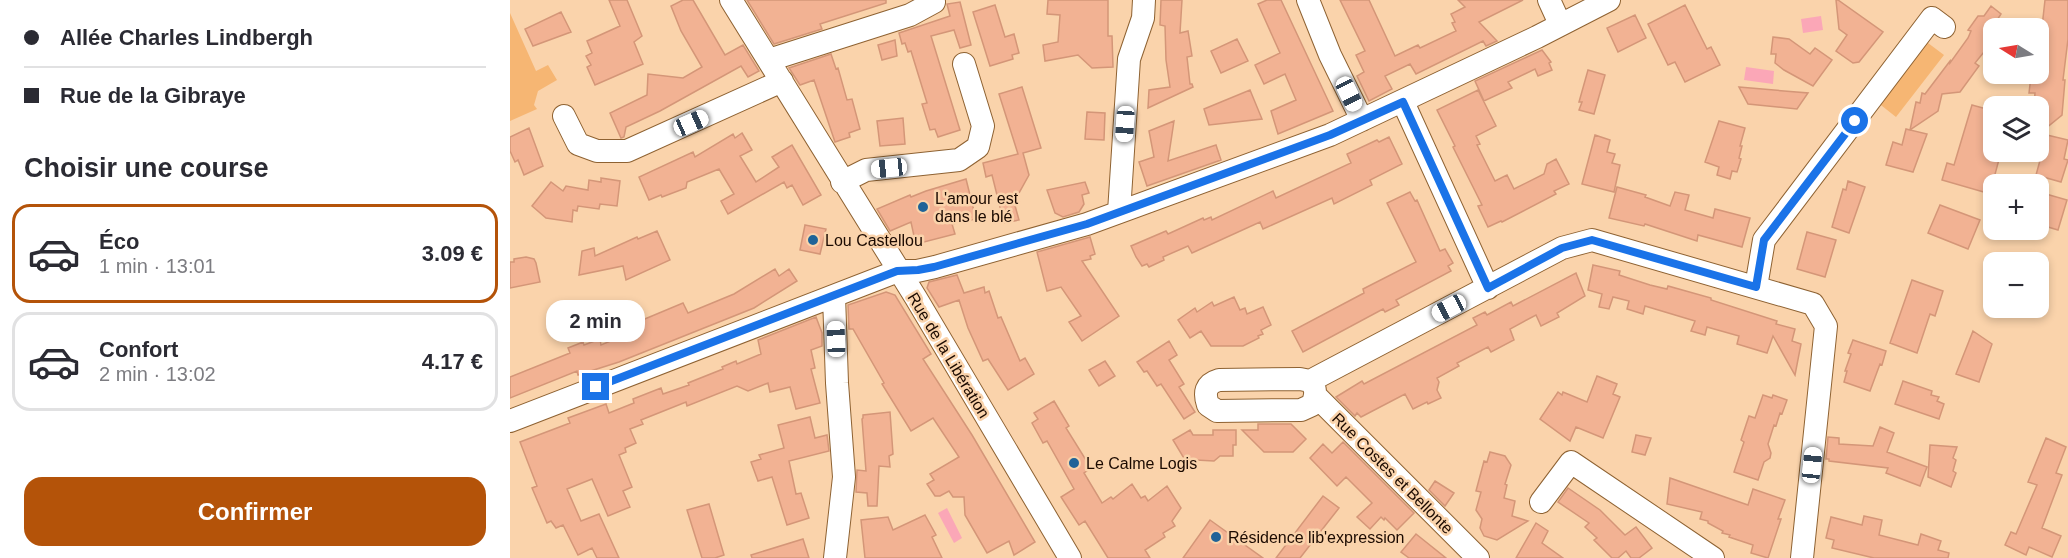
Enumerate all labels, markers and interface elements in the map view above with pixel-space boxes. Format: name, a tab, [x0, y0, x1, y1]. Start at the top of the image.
north arrow	[1983, 18, 2049, 84]
map controls	[1983, 18, 2049, 318]
text: Allée Charles Lindbergh	[60, 25, 313, 50]
car	[1333, 74, 1365, 114]
text: Rue de la Gibraye	[60, 83, 246, 108]
button: layers	[1983, 96, 2049, 162]
car	[1115, 105, 1135, 143]
car	[671, 107, 711, 139]
route start	[1841, 107, 1868, 134]
text: Choisir une course	[24, 153, 269, 183]
car	[870, 157, 908, 179]
button: +	[1983, 174, 2049, 240]
place label: L'amour est dans le blé	[935, 190, 1019, 225]
marker: L'amour est dans le blé	[916, 200, 930, 214]
icon: car	[27, 227, 81, 281]
text: Éco	[99, 229, 139, 254]
place label: Lou Castellou	[825, 232, 923, 249]
marker: Lou Castellou	[806, 233, 820, 247]
text: 3.09 €	[422, 241, 483, 266]
button: −	[1983, 252, 2049, 318]
text: 1 min · 13:01	[99, 255, 216, 277]
street label: Rue de la Libération	[904, 289, 993, 421]
car	[1429, 292, 1469, 324]
callout: 2 min	[546, 300, 646, 342]
text: 2 min	[569, 310, 622, 332]
car	[826, 321, 846, 357]
icon: car	[27, 335, 81, 389]
text: Confort	[99, 337, 178, 362]
text: 4.17 €	[422, 349, 483, 374]
text: 2 min · 13:02	[99, 363, 216, 385]
route end	[582, 373, 609, 400]
street label: Rue Costes et Bellonte	[1329, 409, 1457, 537]
car	[1801, 446, 1823, 484]
place label: Le Calme Logis	[1086, 455, 1197, 472]
marker: Le Calme Logis	[1067, 456, 1081, 470]
button: Confirmer	[24, 477, 486, 546]
place label: Résidence lib'expression	[1228, 529, 1404, 546]
marker: Résidence lib'expression	[1209, 530, 1223, 544]

